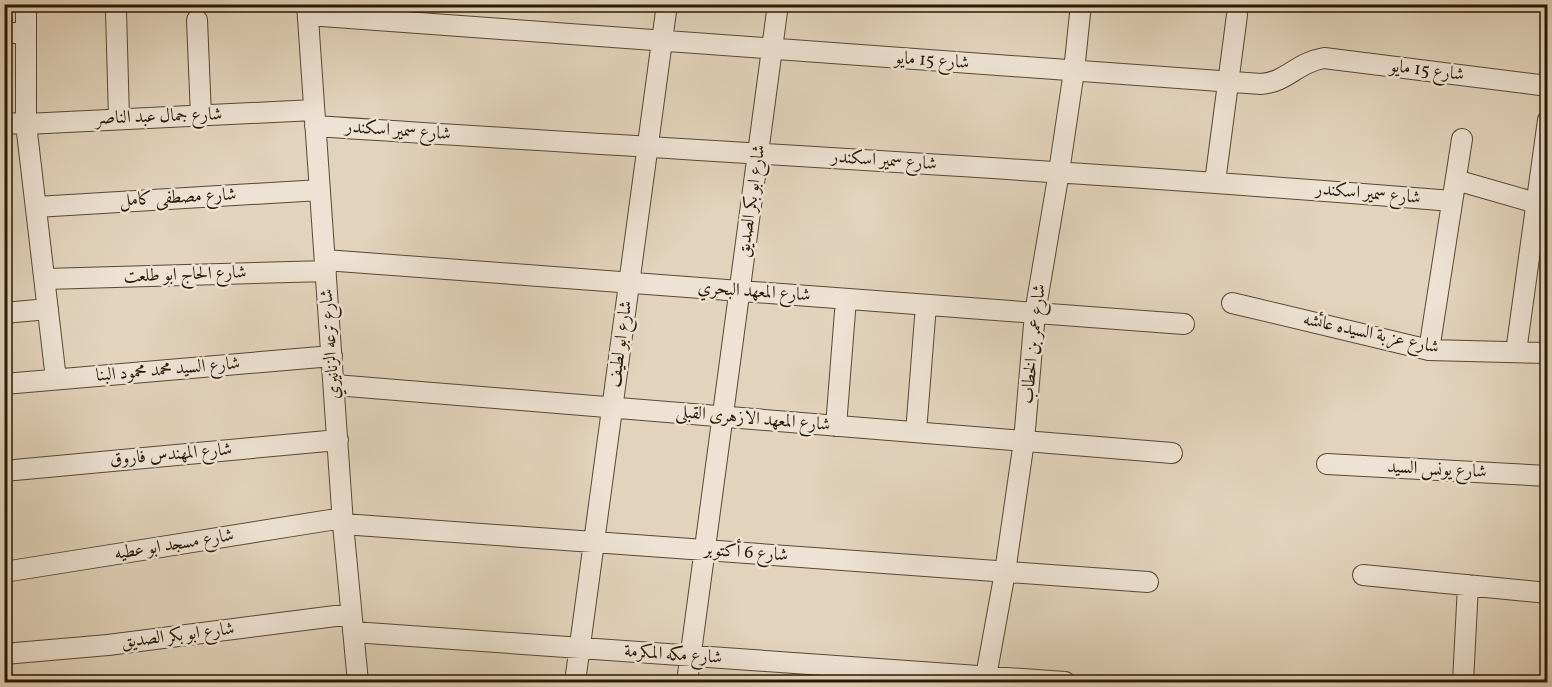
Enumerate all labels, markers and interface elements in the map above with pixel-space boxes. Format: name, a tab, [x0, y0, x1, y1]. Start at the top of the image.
street label: شارع 15 مايو	[892, 46, 970, 77]
street label: شارع 15 مايو	[1386, 54, 1466, 89]
street label: شارع جمال عبد الناصر	[93, 102, 223, 133]
street label: شارع سمير اسكندر	[342, 115, 452, 148]
street label: شارع ابو بكر الصديق	[732, 143, 773, 259]
street label: شارع سمير اسكندر	[828, 145, 938, 178]
street label: شارع سمير اسكندر	[1312, 177, 1422, 212]
street label: شارع مصطفى كامل	[119, 182, 237, 215]
street label: شارع الحاج ابو طلعت	[123, 260, 247, 292]
street label: شارع المعهد البحري	[697, 276, 811, 309]
street label: شارع عمر بن الخطاب	[1015, 283, 1054, 405]
street label: شارع ترعه الزنانيري	[315, 288, 348, 400]
street label: شارع ابو لطيف	[603, 299, 640, 389]
street label: شارع عزبة السيده عائشه	[1300, 307, 1441, 362]
street label: شارع السيد محمد محمود البنا	[95, 351, 241, 390]
street label: شارع المعهد الازهرى القبلى	[674, 400, 831, 439]
street label: شارع المهندس فاروق	[109, 437, 233, 474]
street label: شارع يونس السيد	[1387, 455, 1487, 486]
street label: شارع مسجد ابو عطيه	[112, 523, 236, 568]
street label: شارع 6 أكتوبر	[701, 535, 789, 569]
street label: شارع ابو بكر الصديق	[120, 617, 236, 656]
street label: شارع مكه المكرمة	[623, 639, 723, 672]

